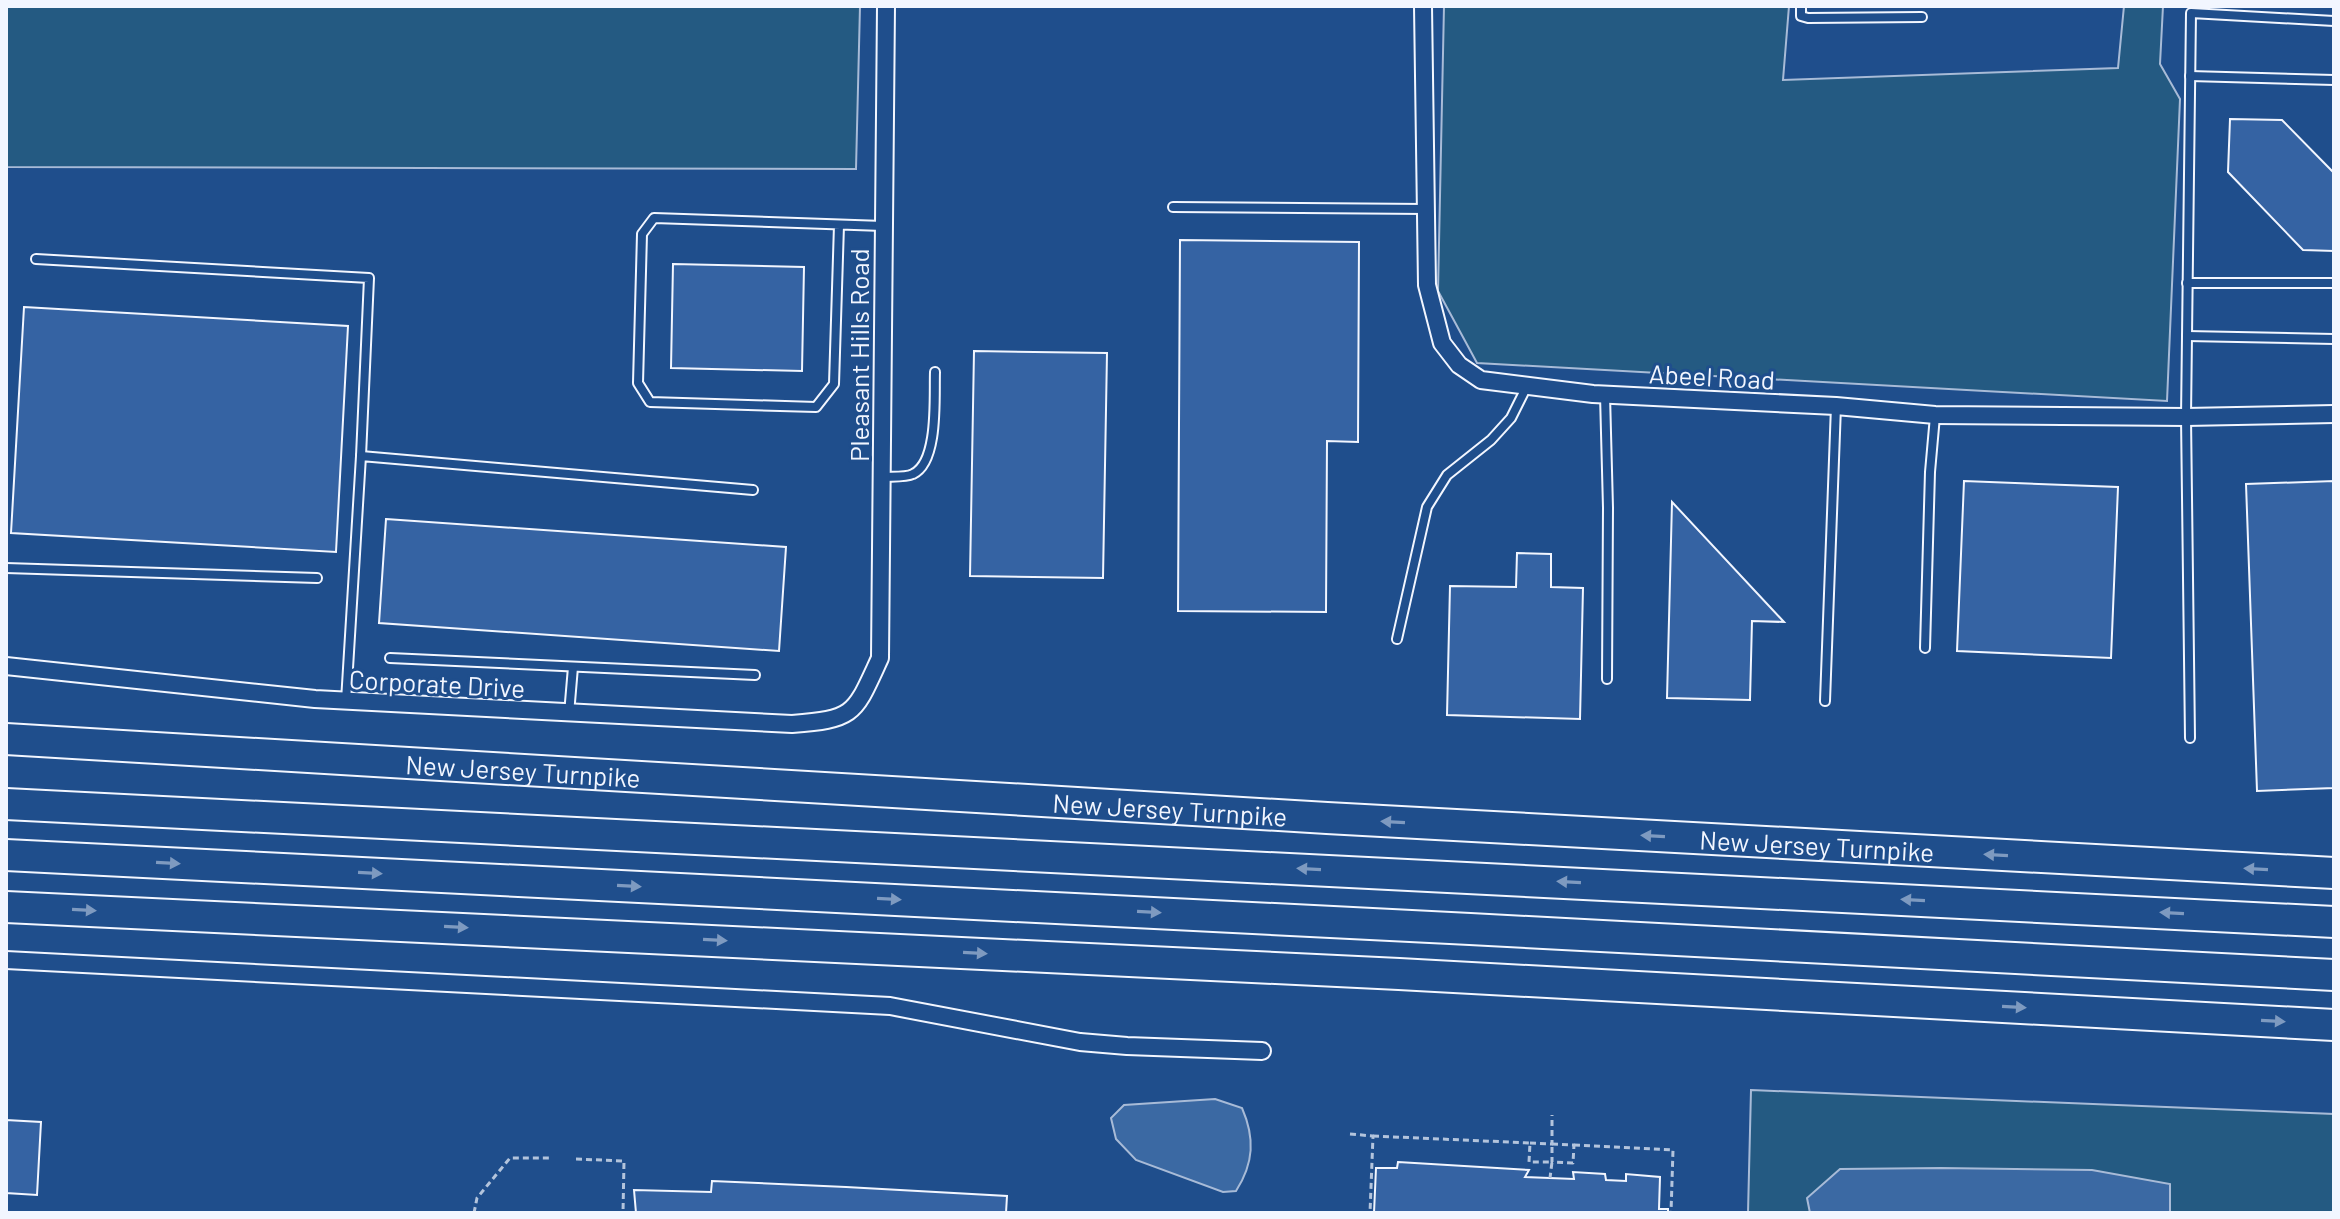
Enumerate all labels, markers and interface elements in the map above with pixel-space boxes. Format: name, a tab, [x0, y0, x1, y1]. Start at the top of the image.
street label: Pleasant Hills Road	[843, 248, 874, 462]
street label: Abeel Road	[1648, 357, 1776, 395]
street label: Corporate Drive	[348, 663, 526, 703]
street label: New Jersey Turnpike	[405, 747, 641, 792]
street label: New Jersey Turnpike	[1052, 786, 1288, 831]
one-way arrow	[1380, 815, 1405, 828]
street label: New Jersey Turnpike	[1699, 823, 1935, 867]
one-way arrow	[1640, 829, 1665, 842]
one-way arrow	[1983, 849, 2008, 862]
one-way arrow	[156, 857, 181, 870]
one-way arrow	[1296, 862, 1321, 875]
one-way arrow	[2243, 862, 2268, 875]
one-way arrow	[358, 866, 383, 879]
one-way arrow	[1556, 875, 1581, 888]
one-way arrow	[617, 879, 642, 892]
one-way arrow	[877, 893, 902, 906]
one-way arrow	[1900, 893, 1925, 906]
one-way arrow	[72, 904, 97, 917]
one-way arrow	[1137, 906, 1162, 919]
one-way arrow	[2159, 907, 2184, 920]
one-way arrow	[444, 921, 469, 934]
one-way arrow	[703, 934, 728, 947]
one-way arrow	[963, 947, 988, 960]
one-way arrow	[2002, 1000, 2027, 1013]
one-way arrow	[2261, 1015, 2286, 1028]

